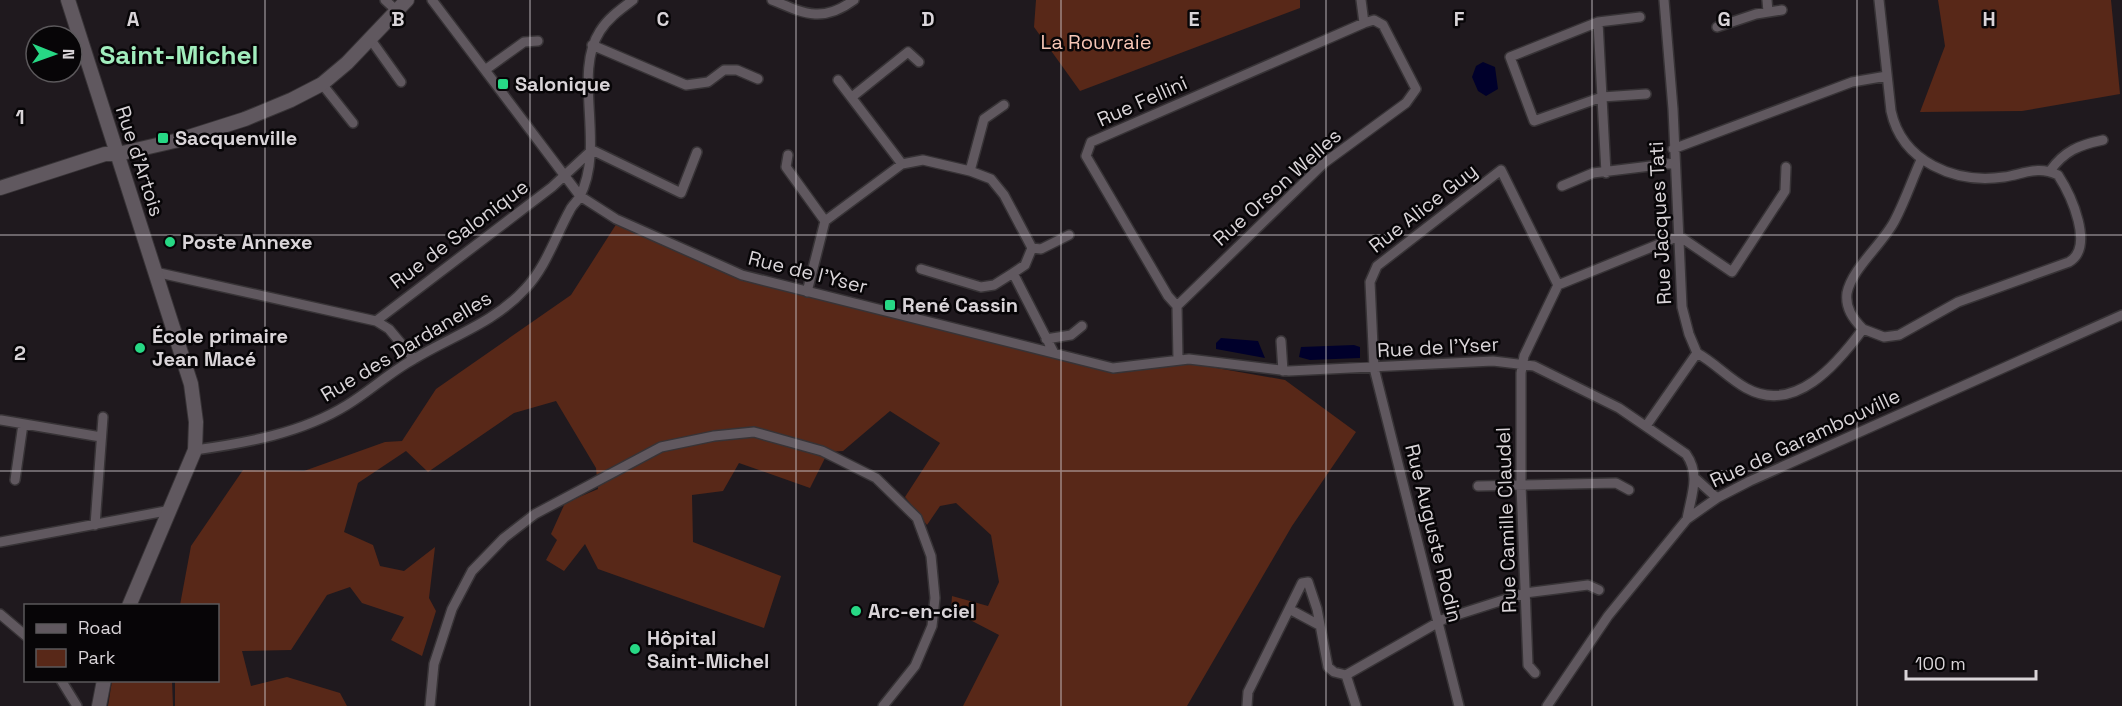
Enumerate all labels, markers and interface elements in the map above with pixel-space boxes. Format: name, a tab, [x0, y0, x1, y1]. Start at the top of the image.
text: A	[127, 6, 140, 32]
text: B	[391, 6, 405, 32]
text: C	[657, 6, 670, 32]
text: D	[921, 6, 935, 32]
text: E	[1188, 6, 1200, 32]
text: F	[1454, 6, 1465, 32]
text: G	[1717, 6, 1731, 32]
text: H	[1982, 6, 1996, 32]
north arrow	[24, 24, 84, 84]
park label: La Rouvraie	[1040, 29, 1152, 55]
district label: Saint-Michel	[100, 38, 258, 72]
text: N	[58, 49, 79, 60]
street label: Rue Fellini	[1093, 70, 1191, 132]
place label: Salonique	[515, 71, 611, 97]
marker: Salonique	[496, 77, 510, 91]
street label: Rue d'Artois	[110, 102, 170, 220]
text: 1	[15, 104, 25, 130]
street label: Rue Orson Welles	[1207, 122, 1347, 252]
place label: Sacquenville	[175, 125, 297, 151]
marker: Sacquenville	[156, 131, 170, 145]
street label: Rue Jacques Tati	[1643, 141, 1677, 305]
street label: Rue Alice Guy	[1364, 158, 1482, 258]
street label: Rue de Salonique	[385, 173, 533, 295]
place label: Poste Annexe	[182, 229, 312, 255]
marker: Poste Annexe	[163, 235, 177, 249]
street label: Rue de l'Yser	[746, 245, 870, 299]
street label: Rue des Dardanelles	[316, 285, 496, 407]
place label: René Cassin	[902, 292, 1018, 318]
marker: René Cassin	[883, 298, 897, 312]
place label: École primaire Jean Macé	[152, 323, 288, 372]
street label: Rue de l'Yser	[1376, 331, 1500, 363]
text: 2	[14, 340, 26, 366]
marker: École primaire Jean Macé	[133, 341, 147, 355]
street label: Rue de Garambouville	[1706, 382, 1904, 494]
street label: Rue Camille Claudel	[1490, 427, 1522, 613]
street label: Rue Auguste Rodin	[1399, 441, 1469, 625]
place label: Arc-en-ciel	[868, 598, 975, 624]
legend	[24, 604, 219, 682]
marker: Arc-en-ciel	[849, 604, 863, 618]
text: Road	[78, 616, 122, 639]
place label: Hôpital Saint-Michel	[647, 625, 769, 674]
marker: Hôpital Saint-Michel	[628, 642, 642, 656]
scale bar	[1906, 643, 2036, 681]
text: Park	[78, 646, 116, 669]
text: 100 m	[1915, 652, 1966, 675]

